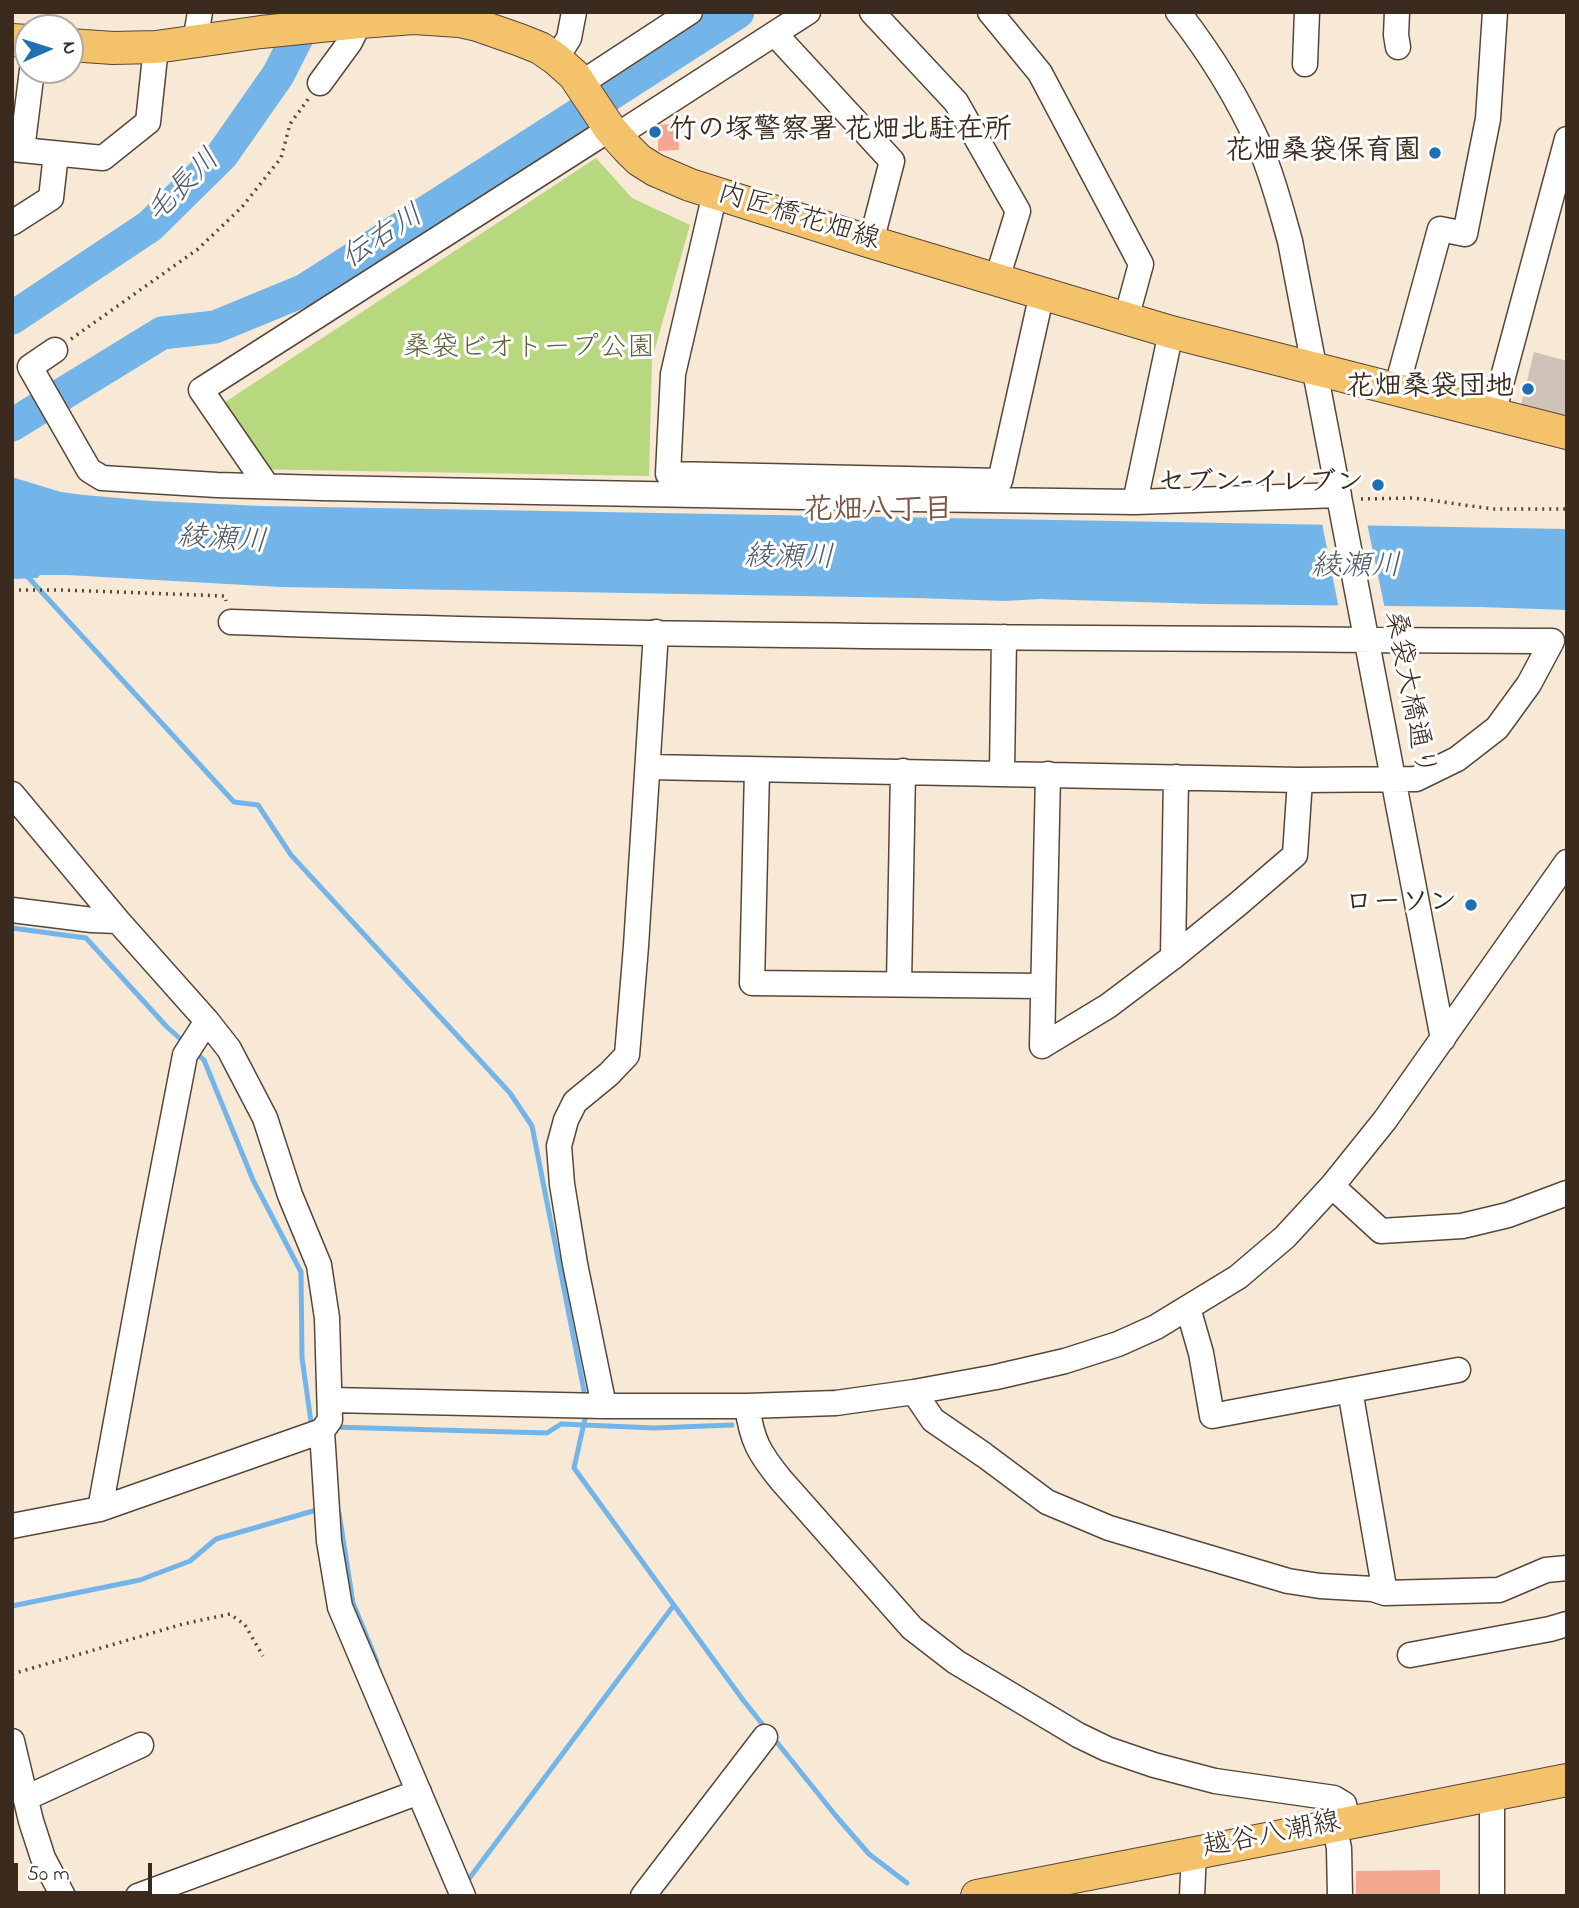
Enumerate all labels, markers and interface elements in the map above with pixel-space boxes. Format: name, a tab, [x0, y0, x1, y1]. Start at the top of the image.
north arrow	[14, 14, 84, 84]
text: N	[55, 41, 82, 55]
place label: 竹の塚警察署 花畑北駐在所	[669, 115, 1012, 149]
marker: 竹の塚警察署 花畑北駐在所	[647, 124, 663, 140]
place label: 花畑桑袋保育園	[1225, 136, 1421, 170]
water label: 毛長川	[140, 143, 230, 233]
marker: 花畑桑袋保育園	[1427, 145, 1443, 161]
street label: 内匠橋花畑線	[713, 178, 883, 260]
water label: 伝右川	[336, 199, 432, 279]
park label: 桑袋ビオトープ公園	[403, 333, 655, 367]
place label: 花畑桑袋団地	[1346, 372, 1514, 406]
marker: 花畑桑袋団地	[1520, 381, 1536, 397]
place label: セブン-イレブン	[1158, 468, 1364, 502]
marker: セブン-イレブン	[1370, 477, 1386, 493]
district label: 花畑八丁目	[803, 495, 953, 531]
water label: 綾瀬川	[176, 521, 268, 563]
water label: 綾瀬川	[744, 541, 834, 579]
water label: 綾瀬川	[1311, 551, 1401, 587]
street label: 桑袋大橋通り	[1374, 608, 1440, 780]
place label: ローソン	[1345, 888, 1457, 922]
marker: ローソン	[1463, 897, 1479, 913]
street label: 越谷八潮線	[1200, 1807, 1344, 1867]
scale bar	[18, 1848, 156, 1892]
text: 50 m	[27, 1860, 70, 1890]

